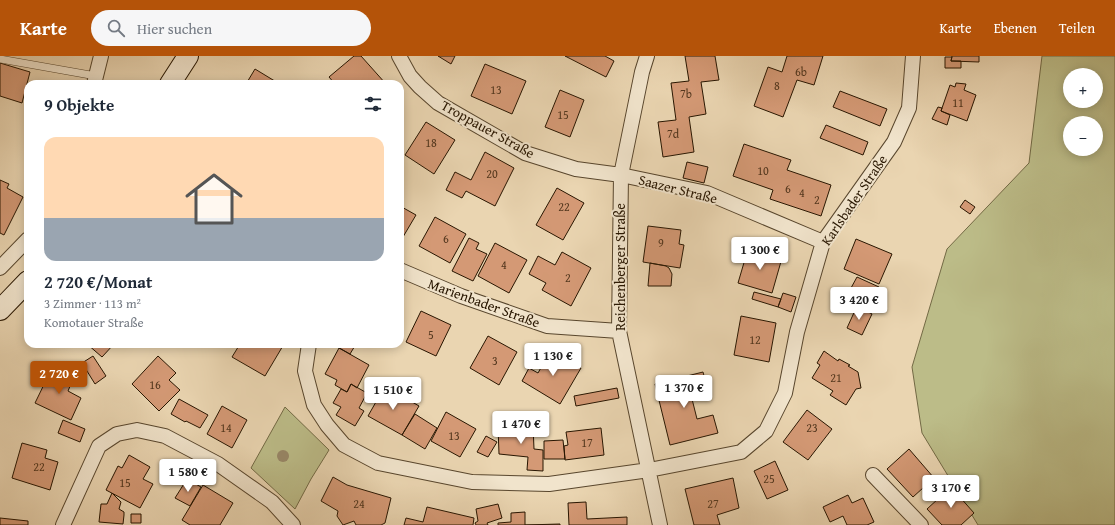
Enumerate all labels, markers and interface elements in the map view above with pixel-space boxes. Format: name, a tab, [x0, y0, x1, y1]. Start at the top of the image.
search box	[91, 10, 371, 46]
text: Karte	[20, 14, 67, 42]
icon: search	[105, 17, 127, 39]
text: Hier suchen	[137, 18, 212, 39]
text: Karte	[939, 18, 972, 38]
text: Ebenen	[994, 18, 1037, 38]
text: Teilen	[1059, 18, 1095, 38]
house number: 6b	[795, 63, 807, 80]
map controls	[1063, 68, 1103, 156]
button: +	[1063, 68, 1103, 108]
house number: 8	[774, 77, 780, 94]
house number: 13	[490, 81, 502, 98]
house number: 7b	[680, 85, 692, 102]
text: 9 Objekte	[44, 92, 114, 117]
icon: filters	[362, 93, 384, 115]
house number: 11	[952, 94, 964, 111]
street label: Troppauer Straße	[438, 95, 539, 163]
house number: 15	[557, 106, 569, 123]
button: −	[1063, 116, 1103, 156]
house number: 7d	[667, 125, 680, 142]
house number: 18	[425, 134, 437, 151]
street label: Karlsbader Straße	[816, 150, 892, 249]
house number: 10	[757, 162, 769, 179]
icon: home	[178, 163, 250, 235]
house number: 20	[486, 165, 498, 182]
street label: Saazer Straße	[637, 170, 720, 209]
house number: 6	[785, 180, 791, 197]
house number: 4	[799, 184, 805, 201]
house number: 2	[814, 191, 820, 208]
house number: 22	[558, 198, 570, 215]
street label: Reichenberger Straße	[610, 203, 630, 331]
house number: 6	[443, 230, 449, 247]
house number: 9	[658, 234, 664, 251]
pin: 1 300 €	[723, 237, 797, 271]
text: 1 300 €	[740, 240, 780, 259]
house number: 4	[501, 256, 507, 273]
text: 2 720 €/Monat	[44, 269, 153, 294]
house number: 2	[565, 269, 571, 286]
street label: Marienbader Straße	[425, 273, 543, 333]
pin: 3 420 €	[822, 287, 896, 321]
text: 3 420 €	[839, 290, 879, 309]
text: 3 Zimmer · 113 m²	[44, 294, 141, 313]
text: Komotauer Straße	[44, 313, 144, 332]
house number: 5	[428, 326, 434, 343]
house number: 12	[749, 331, 761, 348]
pin: 1 130 €	[516, 343, 590, 377]
text: 1 130 €	[533, 346, 573, 365]
house number: 3	[492, 352, 498, 369]
pin: 2 720 €	[22, 361, 96, 395]
text: 2 720 €	[39, 364, 79, 383]
house number: 21	[830, 369, 842, 386]
pin: 1 370 €	[647, 375, 721, 409]
house number: 16	[149, 376, 161, 393]
pin: 1 510 €	[356, 377, 430, 411]
text: 1 370 €	[664, 378, 704, 397]
text: 1 510 €	[373, 380, 413, 399]
pin: 1 470 €	[484, 411, 558, 445]
text: 1 470 €	[501, 414, 541, 433]
house number: 14	[220, 419, 232, 436]
house number: 23	[806, 419, 818, 436]
house number: 13	[448, 427, 460, 444]
house number: 17	[581, 434, 593, 451]
house number: 22	[33, 458, 45, 475]
pin: 1 580 €	[151, 459, 225, 493]
text: 1 580 €	[168, 462, 208, 481]
house number: 25	[763, 470, 775, 487]
house number: 15	[119, 474, 131, 491]
pin: 3 170 €	[914, 475, 988, 509]
text: 3 170 €	[931, 478, 971, 497]
house number: 24	[353, 495, 365, 512]
house number: 27	[707, 495, 719, 512]

